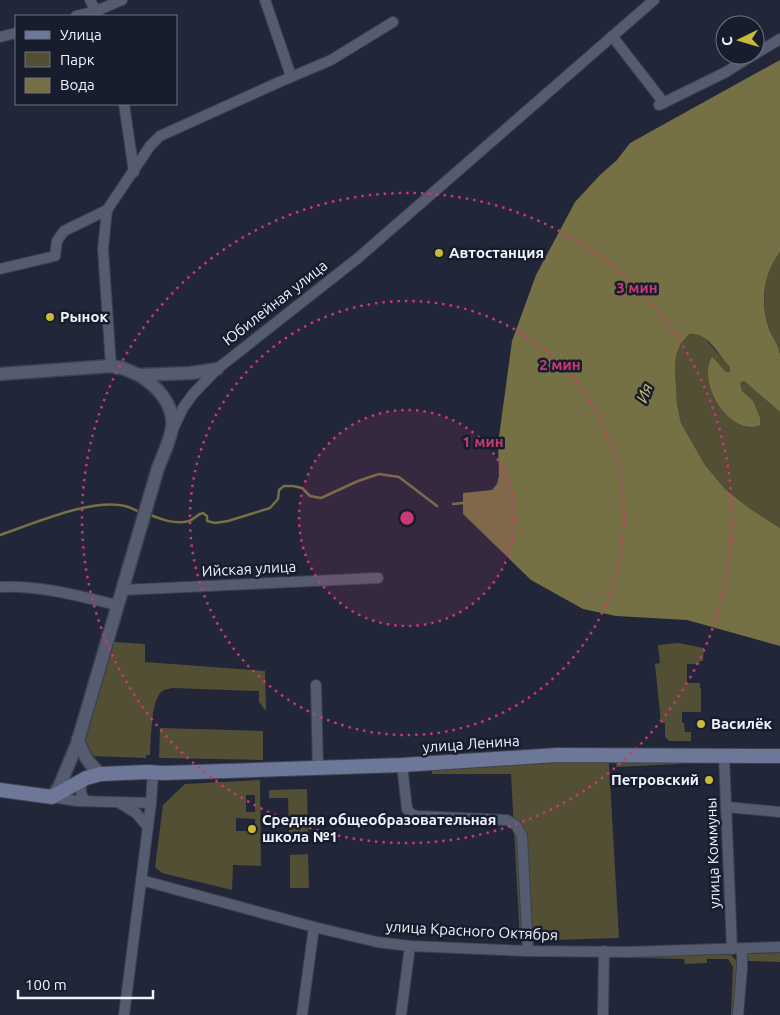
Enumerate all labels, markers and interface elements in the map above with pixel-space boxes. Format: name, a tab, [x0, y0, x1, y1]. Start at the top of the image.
legend	[15, 15, 178, 105]
north arrow	[715, 15, 765, 65]
text: Улица	[60, 26, 102, 43]
text: С	[719, 36, 735, 46]
text: Парк	[60, 51, 95, 68]
text: Вода	[60, 76, 95, 93]
place label: Автостанция	[449, 244, 544, 261]
marker: Автостанция	[433, 247, 445, 259]
street label: Юбилейная улица	[219, 257, 330, 349]
text: 3 мин	[616, 279, 658, 296]
place label: Рынок	[60, 308, 108, 325]
marker: Рынок	[44, 311, 56, 323]
text: 2 мин	[539, 356, 581, 373]
water label: Ия	[632, 381, 656, 405]
text: 1 мин	[462, 433, 504, 450]
centre of rings	[398, 509, 416, 527]
street label: Ийская улица	[201, 558, 297, 579]
place label: Василёк	[711, 715, 773, 732]
marker: Василёк	[695, 718, 707, 730]
street label: улица Ленина	[422, 732, 520, 755]
place label: Петровский	[611, 771, 699, 788]
marker: Петровский	[703, 774, 715, 786]
street label: улица Коммуны	[702, 797, 723, 909]
place label: Средняя общеобразовательная школа №1	[262, 811, 496, 845]
marker: Средняя общеобразовательная школа №1	[246, 823, 258, 835]
street label: улица Красного Октября	[385, 917, 559, 944]
scale bar	[18, 968, 152, 1000]
text: 100 m	[25, 976, 67, 993]

